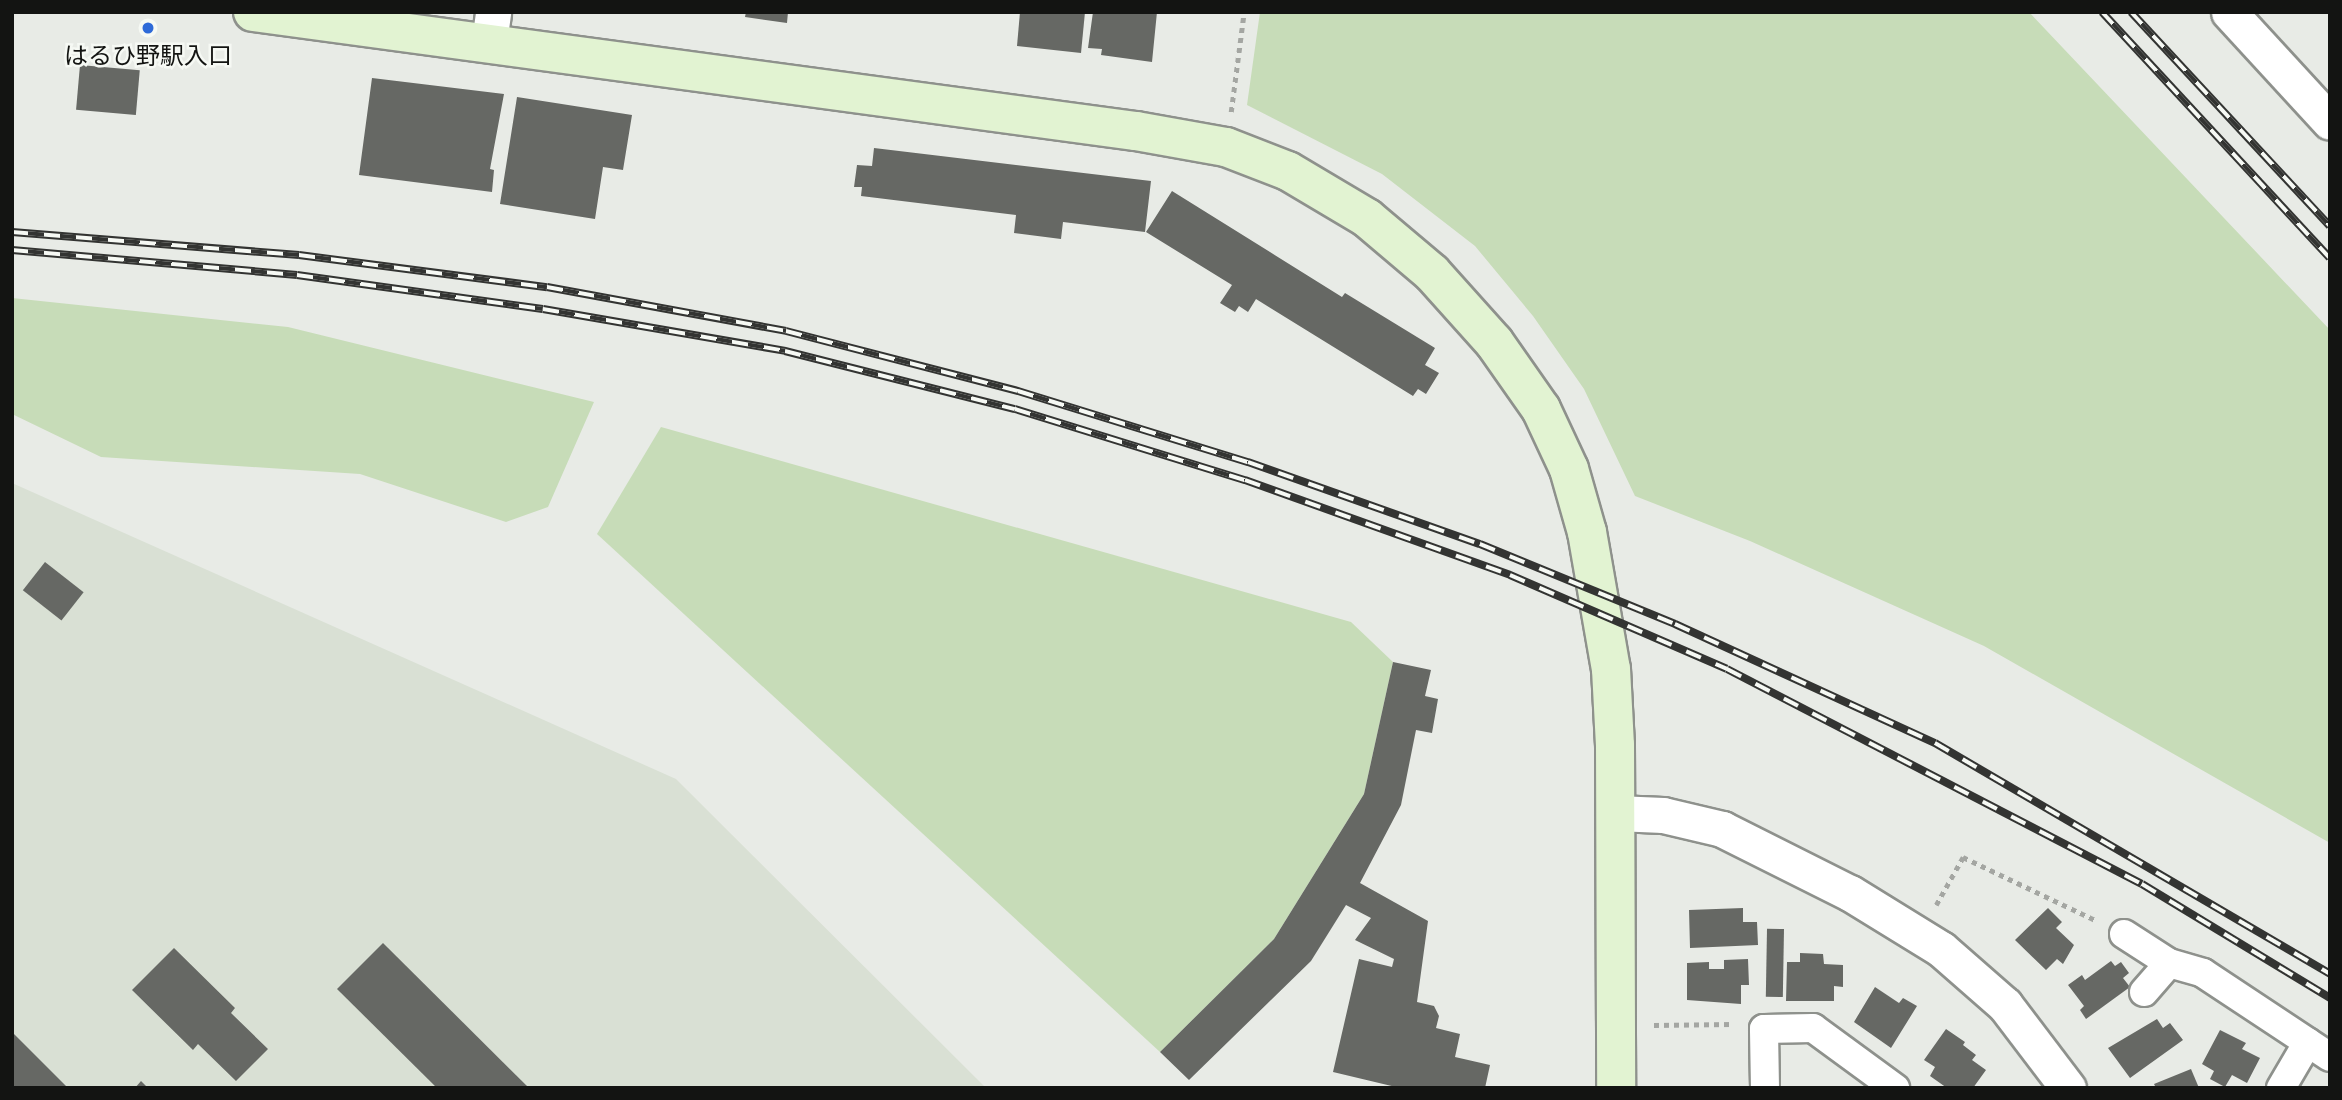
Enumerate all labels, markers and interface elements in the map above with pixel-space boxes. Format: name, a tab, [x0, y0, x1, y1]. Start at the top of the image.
marker: はるひ野駅入口	[140, 20, 156, 36]
place label: はるひ野駅入口	[64, 40, 232, 68]

